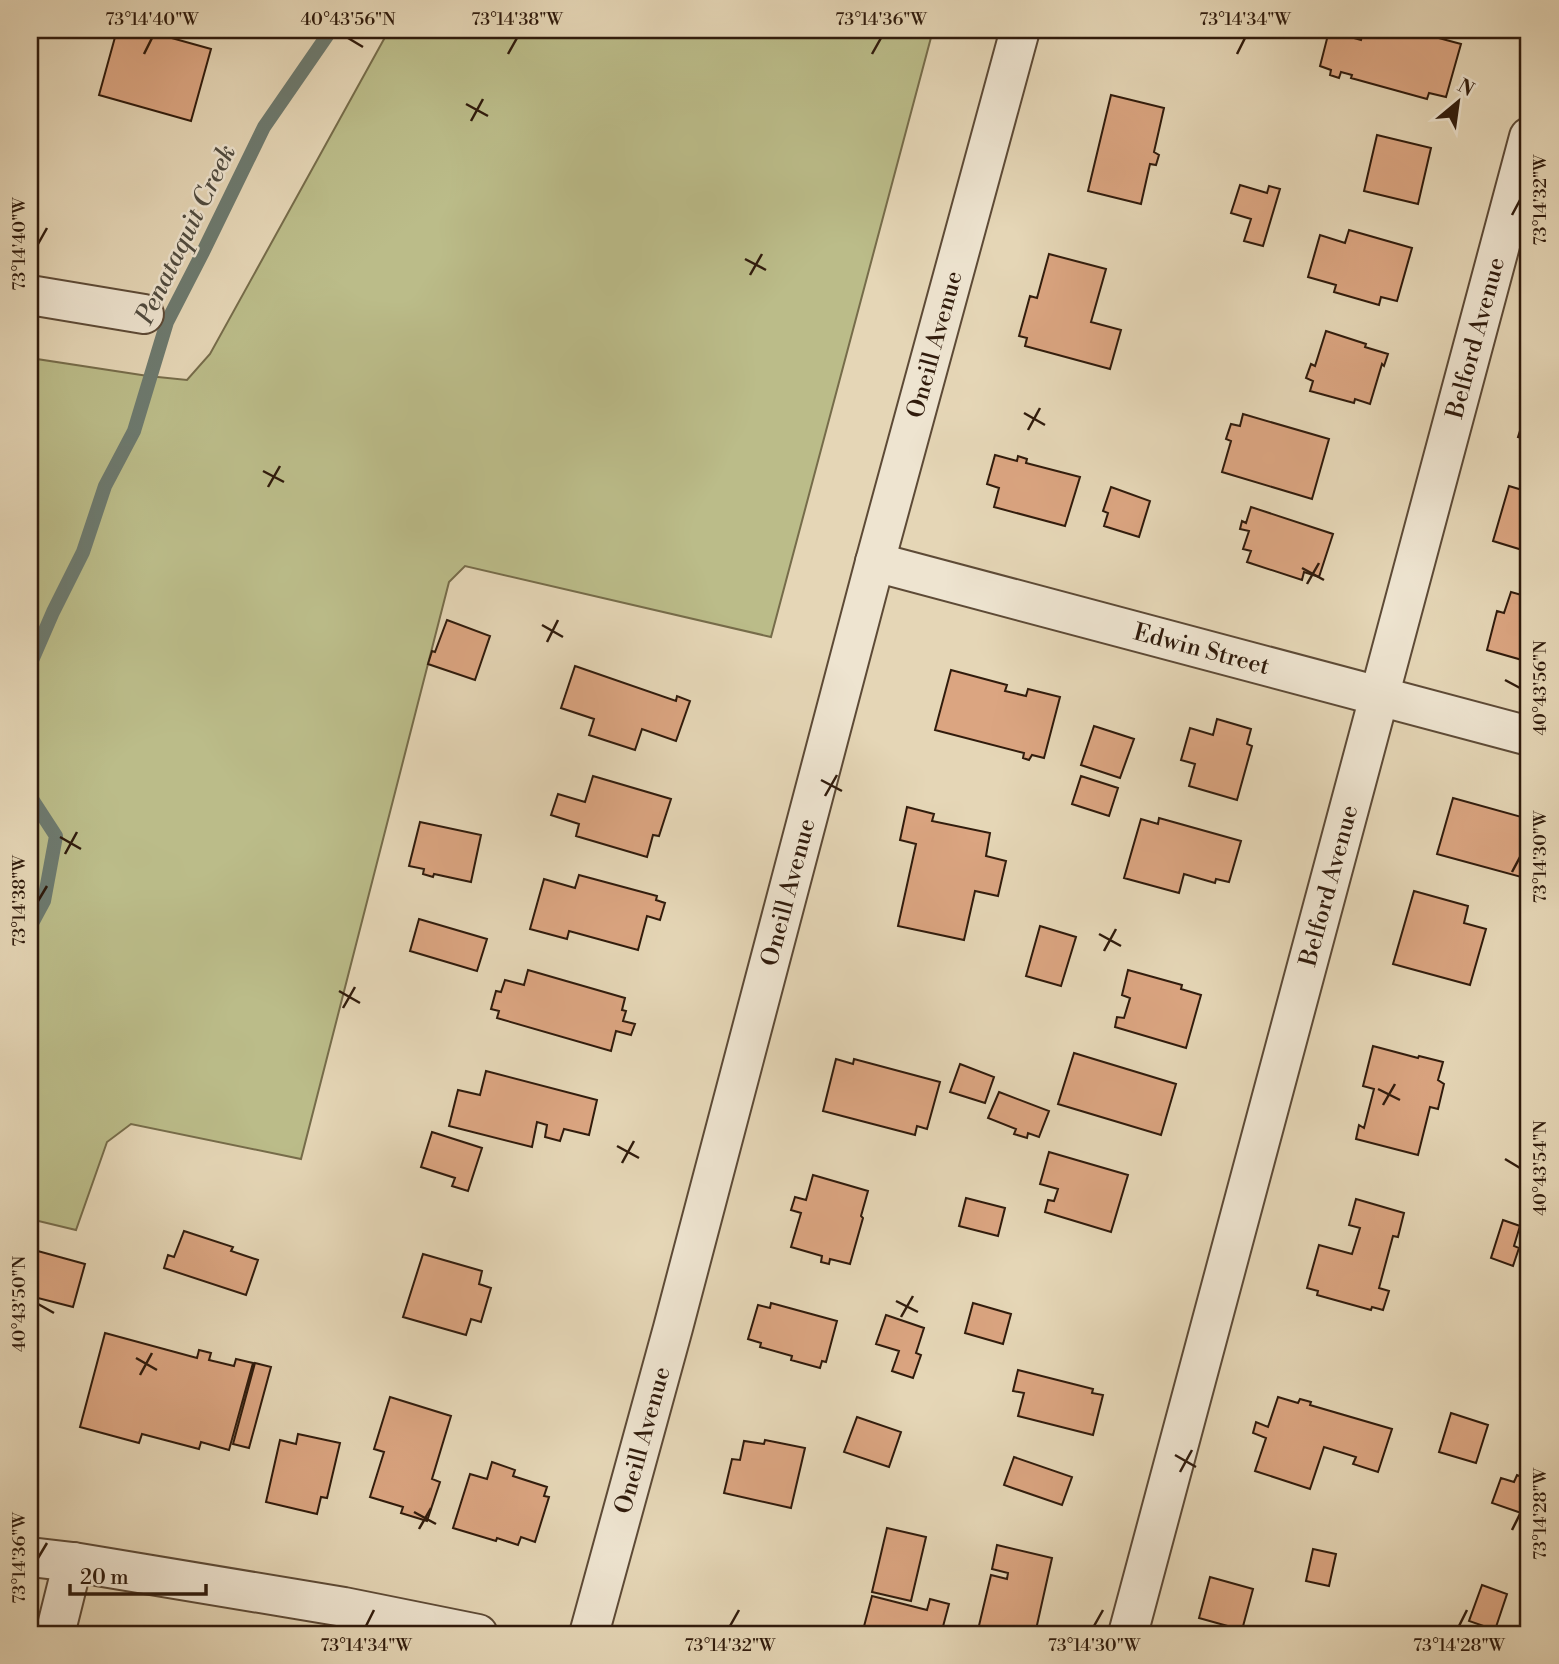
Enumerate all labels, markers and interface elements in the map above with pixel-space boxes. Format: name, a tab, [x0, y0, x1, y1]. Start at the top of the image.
text: 73°14'40"W	[105, 8, 199, 31]
text: 40°43'56"N	[300, 8, 396, 31]
text: 73°14'38"W	[471, 8, 563, 31]
text: 73°14'36"W	[835, 8, 927, 31]
text: 73°14'34"W	[1199, 8, 1291, 31]
north arrow	[1422, 66, 1492, 136]
text: N	[1453, 74, 1478, 102]
water label: Penataquit Creek	[128, 139, 243, 330]
text: 73°14'32"W	[1529, 154, 1552, 245]
text: 73°14'40"W	[8, 197, 31, 291]
street label: Belford Avenue	[1440, 254, 1512, 423]
street label: Oneill Avenue	[901, 268, 970, 422]
street label: Edwin Street	[1130, 617, 1273, 682]
text: 40°43'56"N	[1529, 640, 1552, 736]
street label: Belford Avenue	[1293, 802, 1365, 971]
text: 73°14'30"W	[1529, 810, 1552, 903]
street label: Oneill Avenue	[755, 815, 823, 970]
text: 73°14'38"W	[8, 855, 31, 947]
text: 40°43'54"N	[1529, 1120, 1552, 1216]
text: 40°43'50"N	[8, 1255, 31, 1352]
street label: Oneill Avenue	[609, 1363, 678, 1517]
text: 73°14'28"W	[1529, 1467, 1552, 1560]
text: 73°14'36"W	[8, 1512, 31, 1604]
scale bar	[70, 1552, 206, 1596]
text: 20 m	[80, 1565, 129, 1591]
text: 73°14'34"W	[320, 1634, 412, 1657]
text: 73°14'32"W	[685, 1634, 776, 1657]
text: 73°14'30"W	[1048, 1634, 1141, 1657]
text: 73°14'28"W	[1413, 1634, 1506, 1657]

